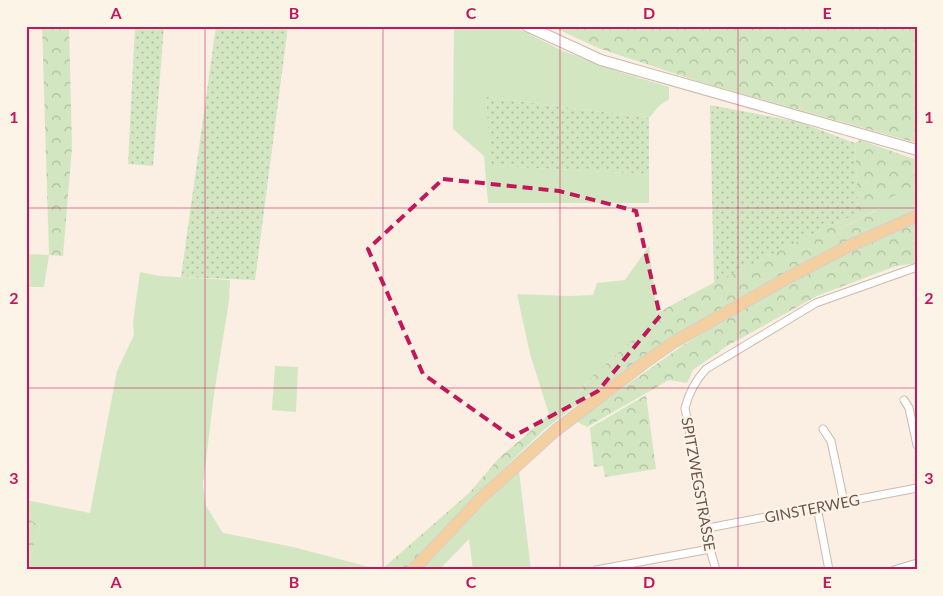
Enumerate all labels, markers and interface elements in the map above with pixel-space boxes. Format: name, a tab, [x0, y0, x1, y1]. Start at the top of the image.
text: A	[109, 3, 122, 22]
text: B	[289, 3, 299, 22]
text: C	[466, 3, 477, 22]
text: D	[643, 3, 655, 22]
text: E	[822, 3, 832, 22]
text: 1	[9, 107, 19, 126]
text: 1	[924, 107, 934, 126]
text: 2	[9, 288, 19, 307]
text: 2	[924, 288, 934, 307]
street label: SPITZWEGSTRASSE	[678, 416, 720, 552]
text: 3	[9, 468, 19, 487]
text: 3	[924, 468, 934, 487]
street label: GINSTERWEG	[763, 490, 861, 526]
text: A	[109, 572, 122, 591]
text: B	[289, 572, 299, 591]
text: C	[466, 572, 477, 591]
text: D	[643, 572, 655, 591]
text: E	[822, 572, 832, 591]

